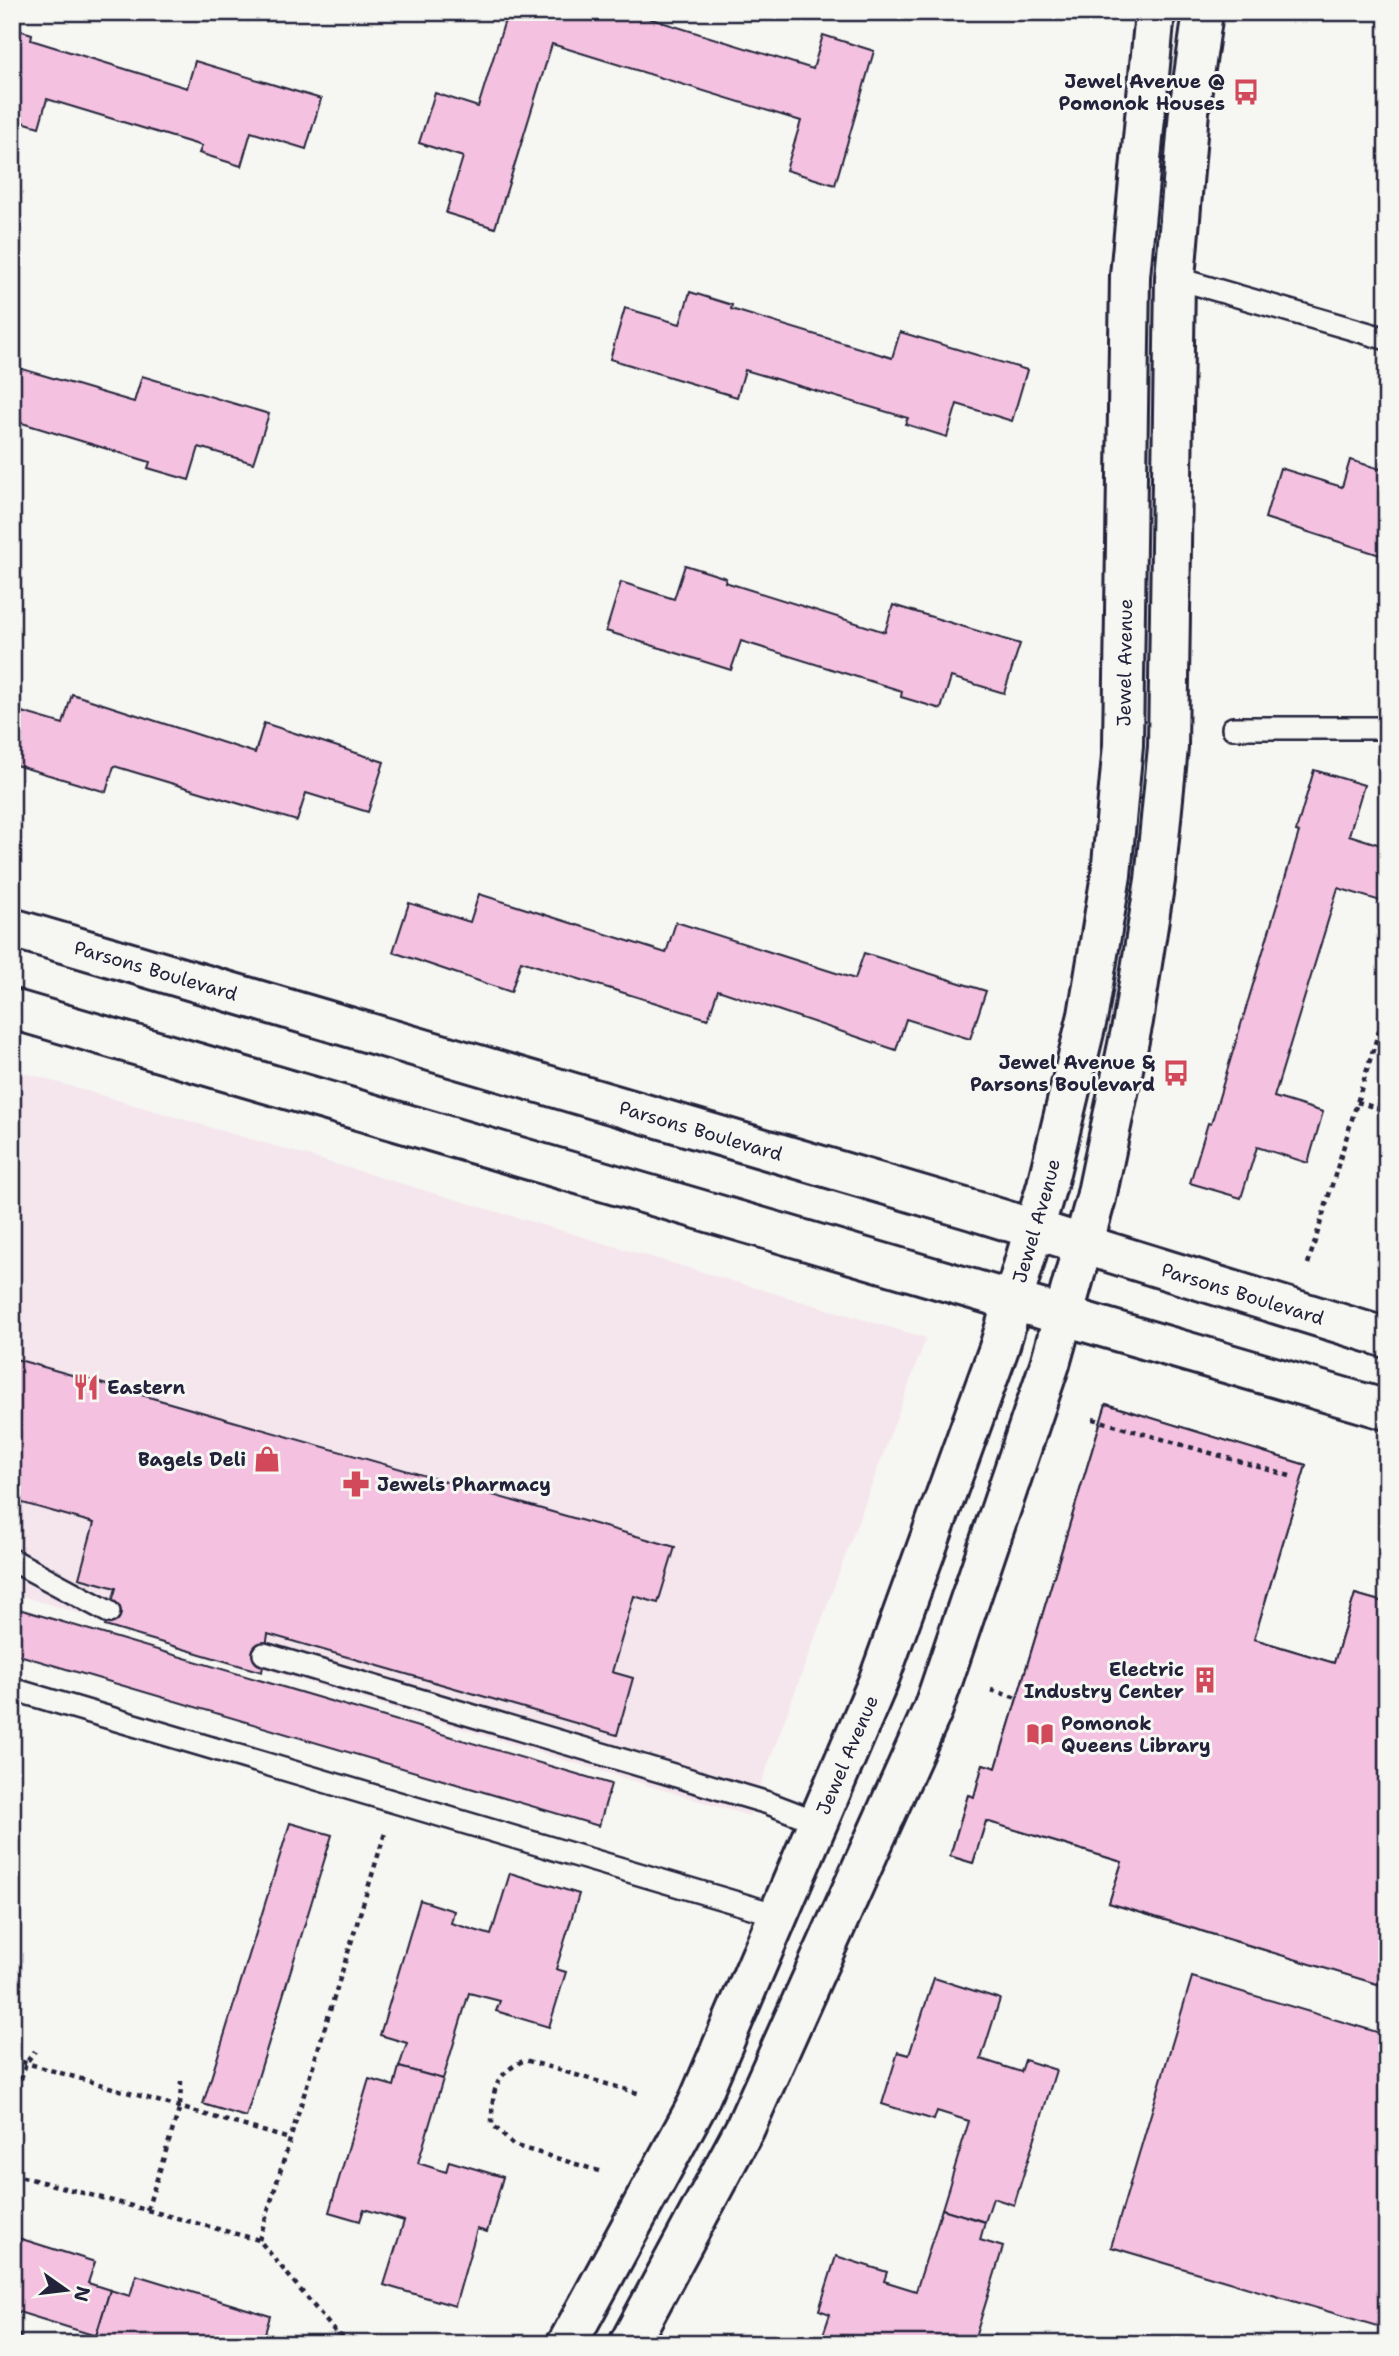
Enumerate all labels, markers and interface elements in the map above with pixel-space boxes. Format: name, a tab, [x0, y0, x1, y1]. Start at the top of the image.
place label: Jewel Avenue @ Pomonok Houses	[1059, 69, 1225, 116]
bus stop icon: Jewel Avenue @ Pomonok Houses	[1231, 77, 1261, 107]
street label: Jewel Avenue	[1111, 599, 1138, 727]
street label: Parsons Boulevard	[71, 935, 240, 1007]
place label: Jewel Avenue & Parsons Boulevard	[970, 1050, 1155, 1097]
bus stop icon: Jewel Avenue & Parsons Boulevard	[1161, 1058, 1191, 1088]
street label: Parsons Boulevard	[616, 1095, 785, 1167]
street label: Jewel Avenue	[1007, 1156, 1066, 1286]
street label: Parsons Boulevard	[1158, 1257, 1327, 1331]
restaurant icon: Eastern	[71, 1372, 101, 1402]
place label: Eastern	[107, 1375, 185, 1400]
shop icon: Bagels Deli	[252, 1444, 282, 1474]
place label: Bagels Deli	[138, 1447, 246, 1472]
pharmacy icon: Jewels Pharmacy	[341, 1469, 371, 1499]
place label: Jewels Pharmacy	[377, 1472, 551, 1497]
place label: Electric Industry Center	[1024, 1657, 1184, 1704]
building icon: Electric Industry Center	[1190, 1665, 1220, 1695]
street label: Jewel Avenue	[811, 1691, 884, 1819]
place label: Pomonok Queens Library	[1061, 1711, 1211, 1758]
library icon: Pomonok Queens Library	[1025, 1719, 1055, 1749]
north arrow	[32, 2254, 102, 2324]
text: N	[68, 2284, 96, 2304]

